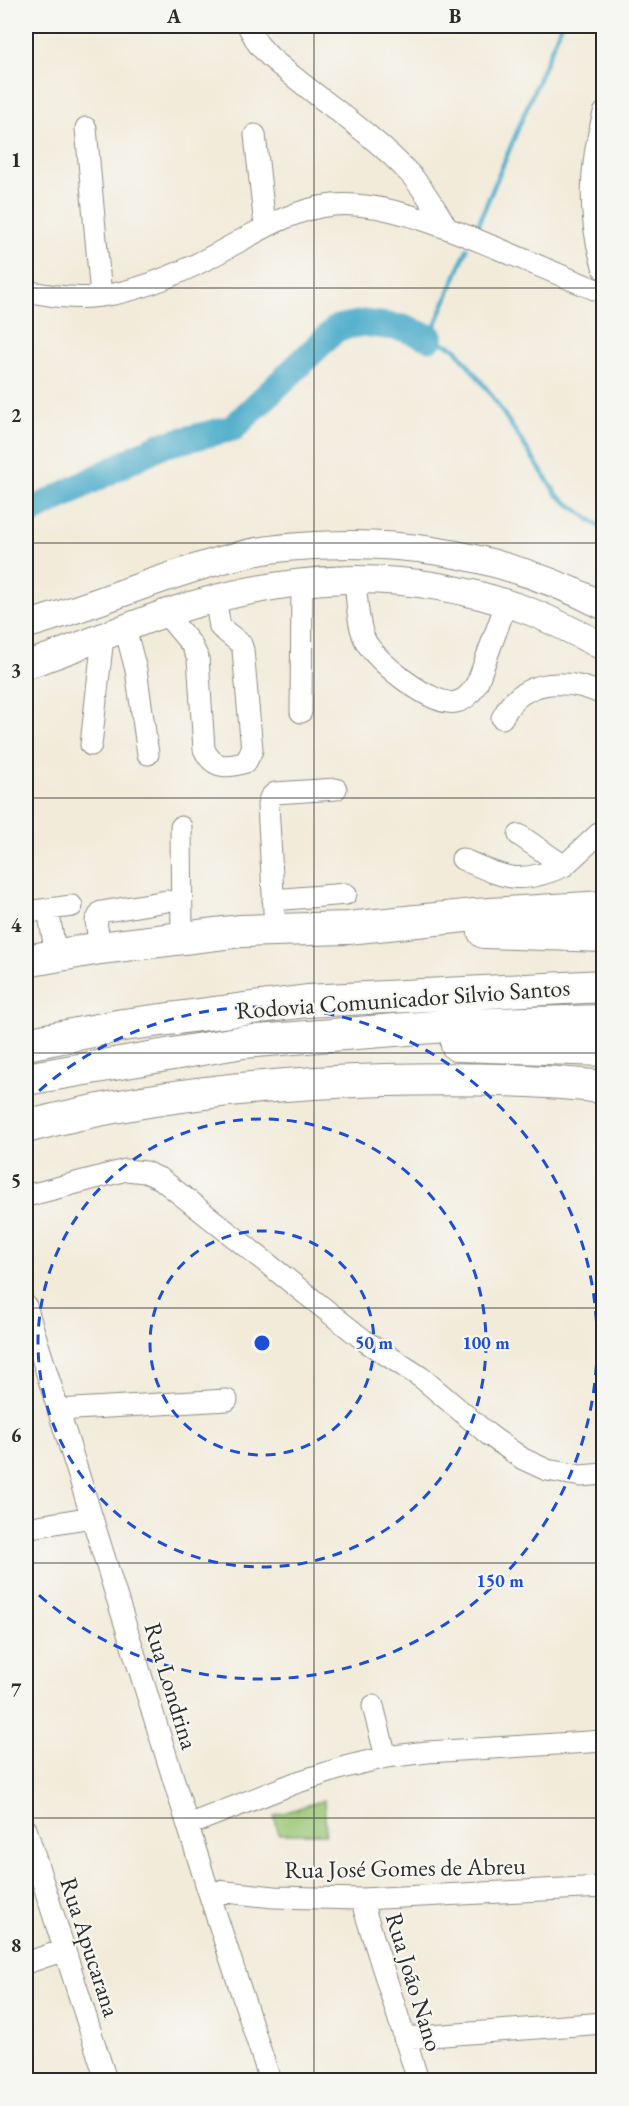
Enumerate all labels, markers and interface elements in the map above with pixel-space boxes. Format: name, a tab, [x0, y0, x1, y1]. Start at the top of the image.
text: A	[166, 3, 182, 29]
text: B	[449, 3, 461, 29]
text: 1	[11, 147, 21, 173]
text: 2	[11, 402, 22, 428]
text: 3	[11, 657, 21, 683]
text: 4	[11, 912, 22, 938]
street label: Rodovia Comunicador Silvio Santos	[235, 971, 571, 1026]
text: 5	[11, 1167, 21, 1193]
text: 50 m	[355, 1331, 393, 1354]
text: 100 m	[462, 1331, 510, 1354]
centre of rings	[252, 1333, 272, 1353]
text: 6	[11, 1422, 22, 1448]
text: 150 m	[476, 1569, 524, 1592]
street label: Rua Londrina	[138, 1619, 206, 1753]
text: 7	[11, 1677, 22, 1703]
street label: Rua José Gomes de Abreu	[284, 1850, 526, 1885]
street label: Rua Apucarana	[53, 1873, 128, 2021]
street label: Rua João Nano	[379, 1909, 450, 2055]
text: 8	[11, 1932, 21, 1958]

